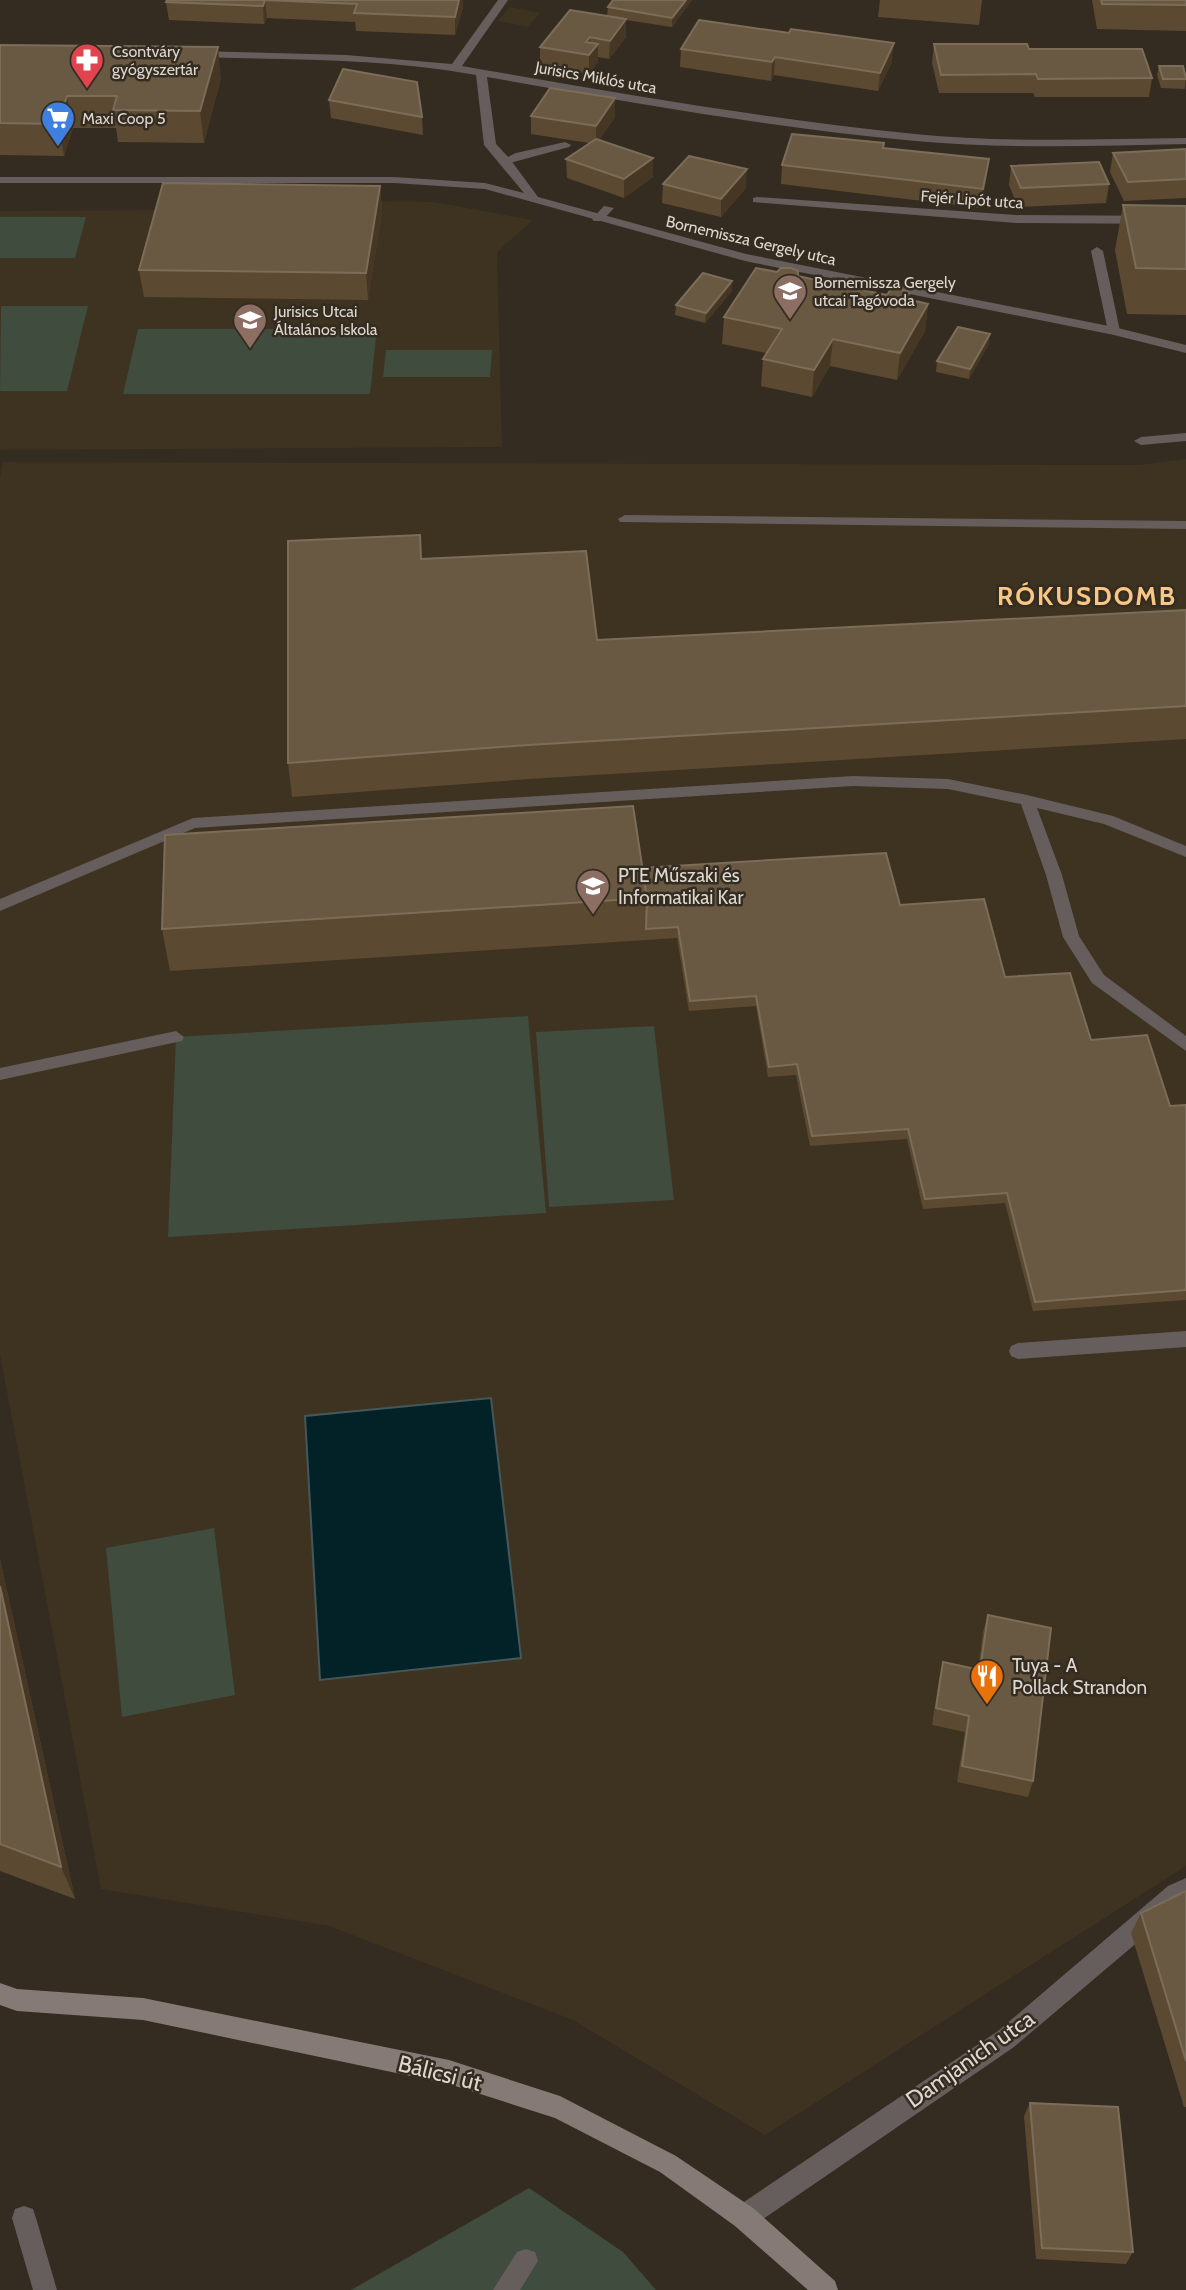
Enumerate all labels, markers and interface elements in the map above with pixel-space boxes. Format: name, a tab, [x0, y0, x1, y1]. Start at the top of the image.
pharmacy icon: Csontváry gyógyszertár	[68, 41, 106, 90]
place label: Csontváry gyógyszertár	[112, 42, 199, 79]
street label: Jurisics Miklós utca	[533, 57, 658, 98]
supermarket icon: Maxi Coop 5	[39, 99, 77, 148]
place label: Maxi Coop 5	[82, 109, 166, 128]
street label: Fejér Lipót utca	[920, 186, 1024, 213]
street label: Bornemissza Gergely utca	[664, 212, 838, 269]
school or university icon: Bornemissza Gergely utcai Tagóvoda	[771, 272, 809, 321]
place label: Bornemissza Gergely utcai Tagóvoda	[814, 273, 956, 310]
school or university icon: Jurisics Utcai Általános Iskola	[231, 301, 269, 350]
place label: Jurisics Utcai Általános Iskola	[273, 302, 378, 339]
district label: RÓKUSDOMB	[997, 580, 1177, 612]
place label: PTE Műszaki és Informatikai Kar	[618, 864, 744, 909]
school or university icon: PTE Műszaki és Informatikai Kar	[574, 867, 612, 916]
place label: Tuya - A Pollack Strandon	[1012, 1654, 1147, 1699]
restaurant icon: Tuya - A Pollack Strandon	[968, 1657, 1006, 1706]
street label: Damjanich utca	[900, 2004, 1040, 2114]
street label: Bálicsi út	[395, 2049, 485, 2097]

